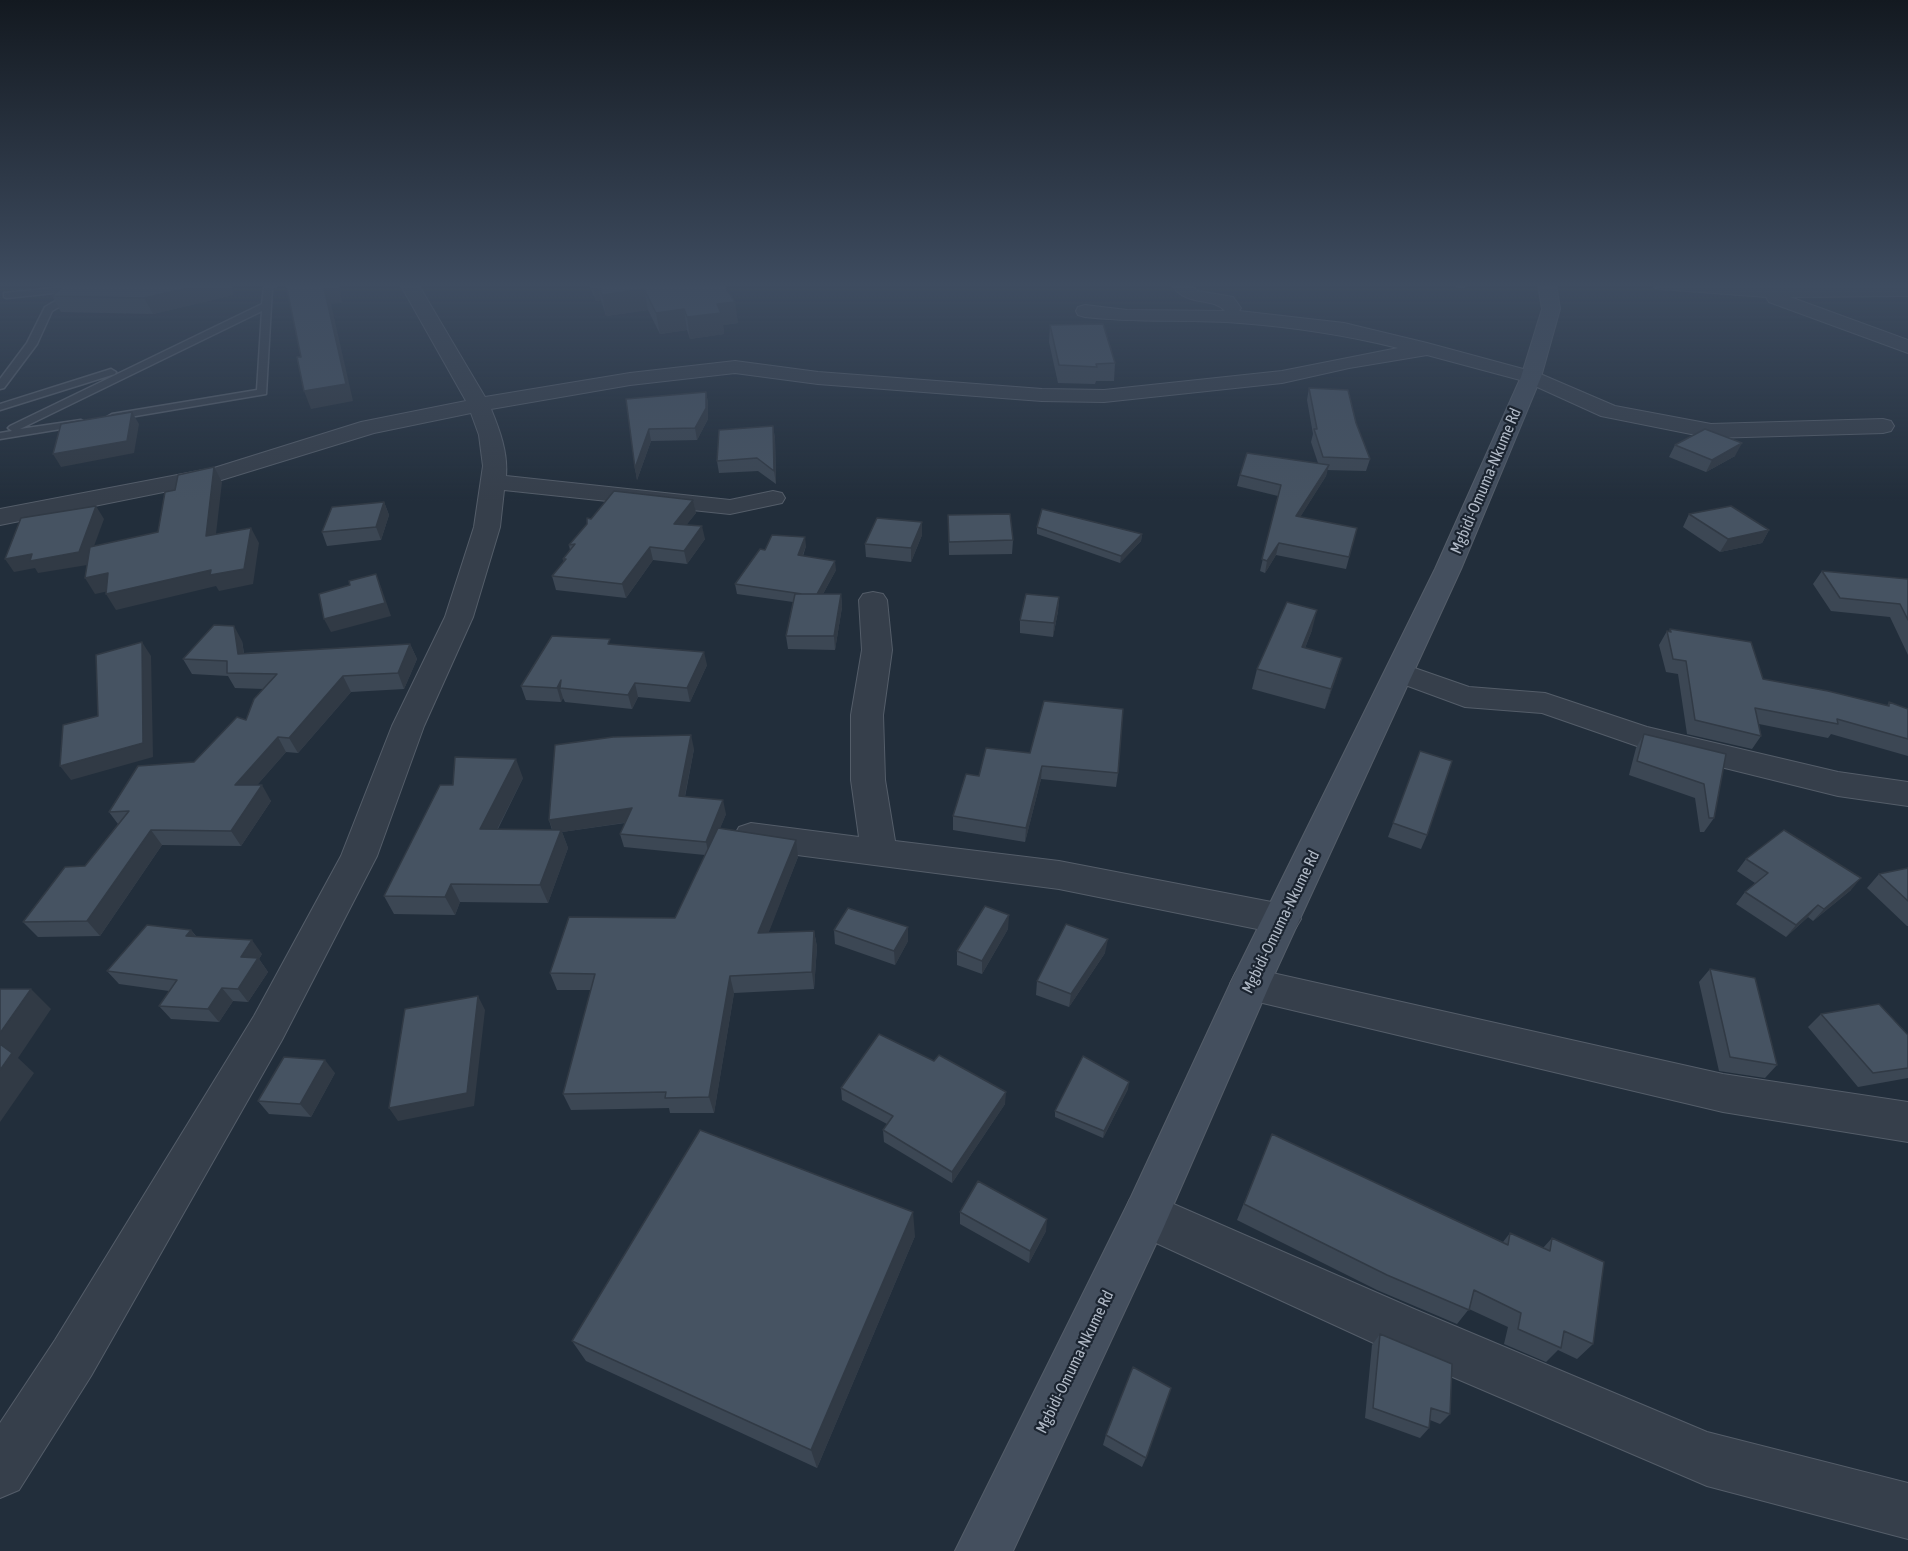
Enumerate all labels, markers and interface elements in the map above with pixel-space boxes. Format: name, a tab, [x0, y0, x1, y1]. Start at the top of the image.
street label: Mgbidi-Omuma-Nkume Rd	[1447, 405, 1525, 557]
street label: Mgbidi-Omuma-Nkume Rd	[1238, 847, 1324, 997]
street label: Mgbidi-Omuma-Nkume Rd	[1032, 1287, 1118, 1437]

